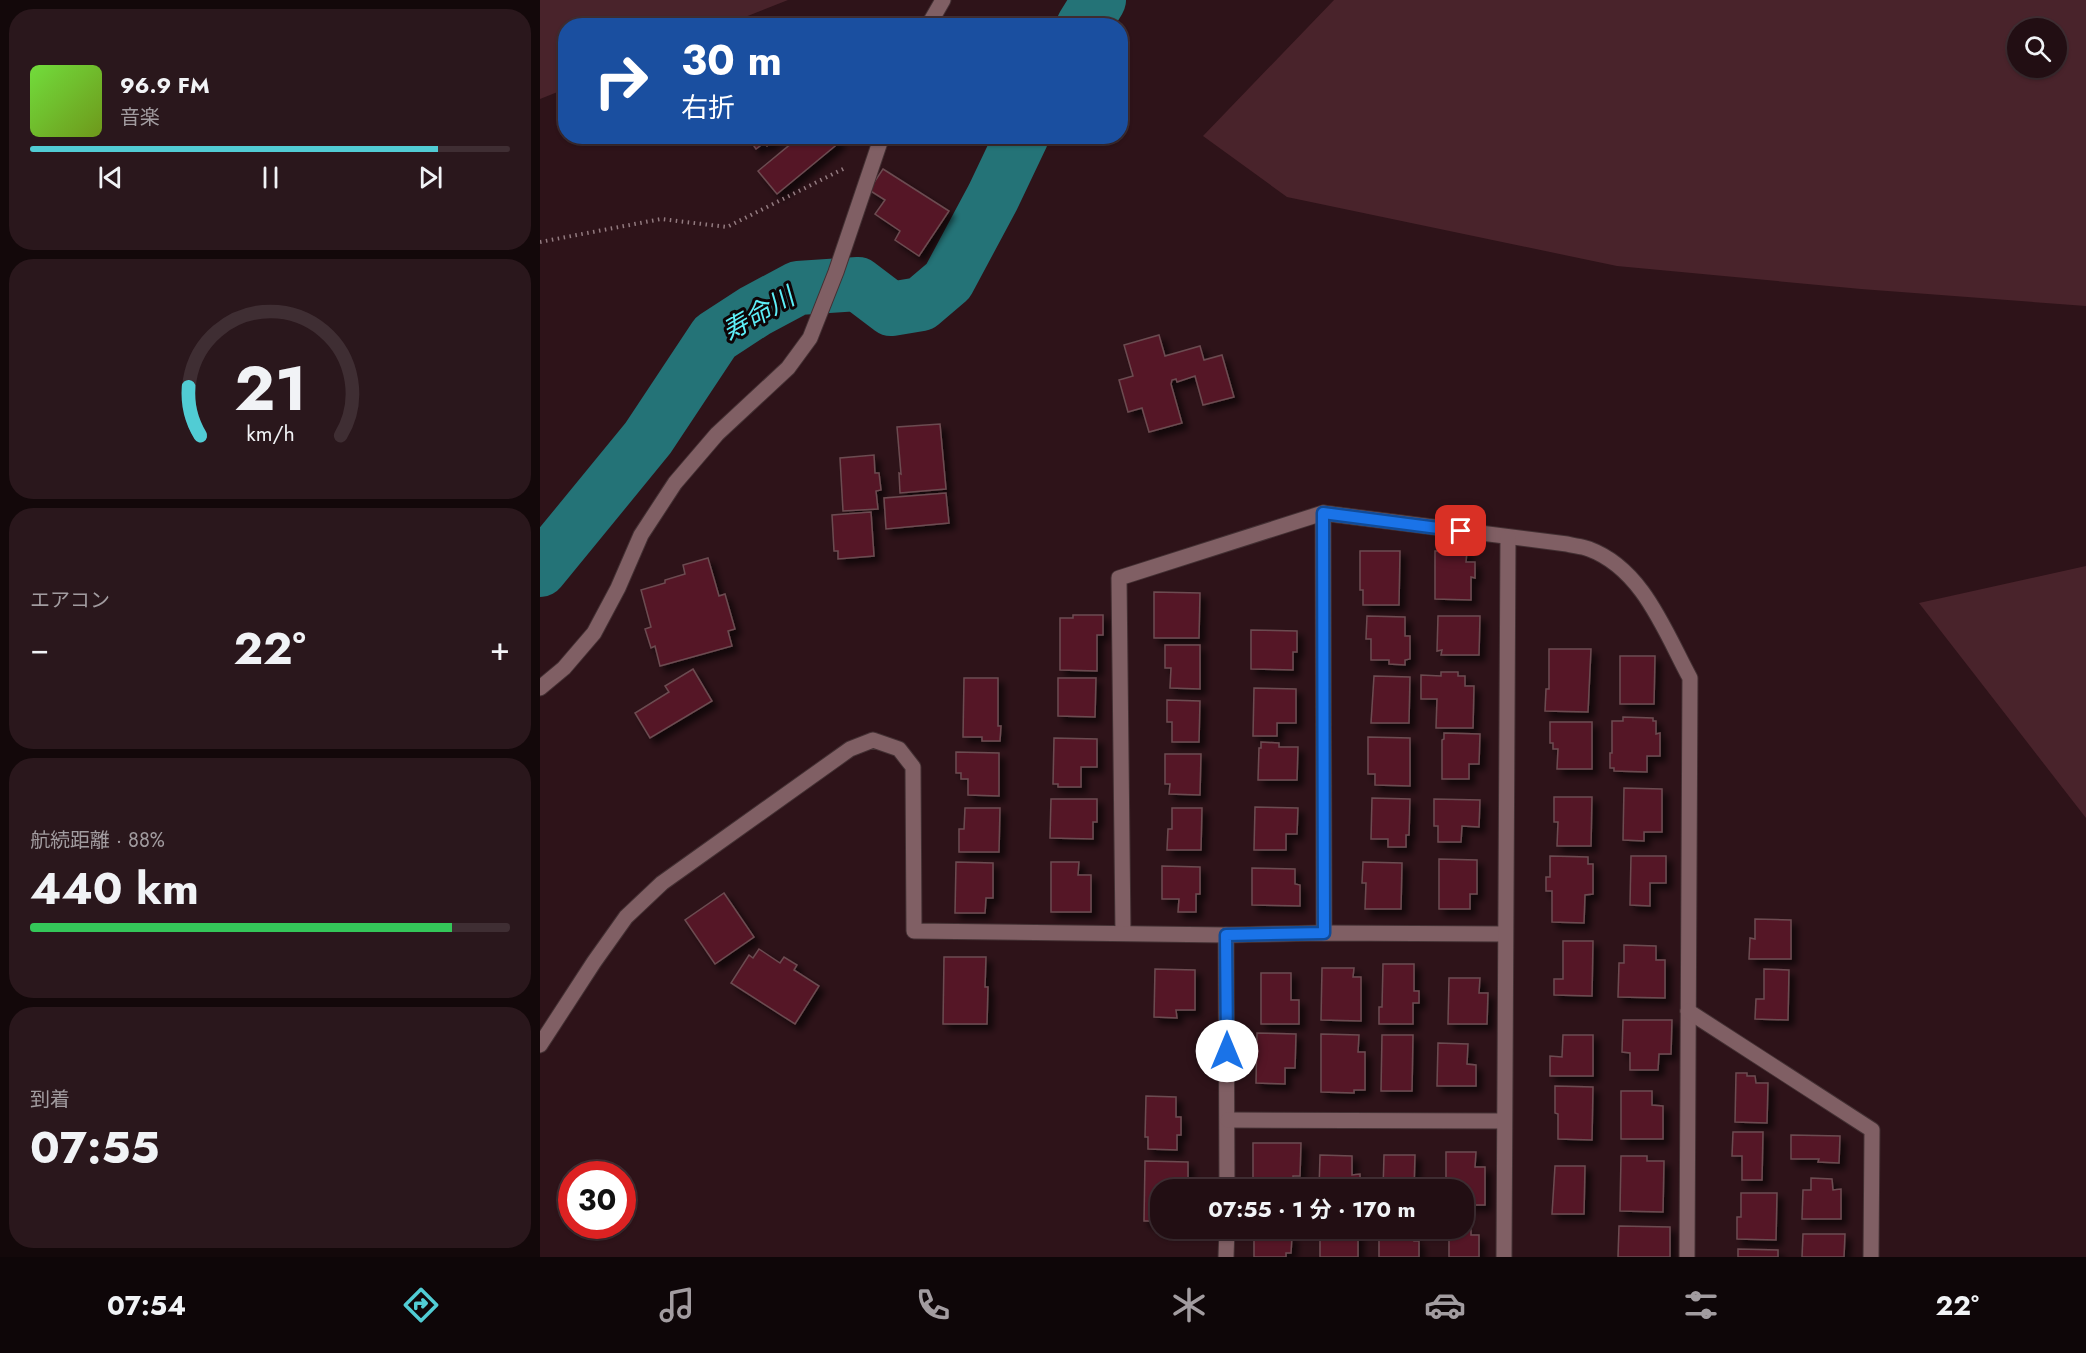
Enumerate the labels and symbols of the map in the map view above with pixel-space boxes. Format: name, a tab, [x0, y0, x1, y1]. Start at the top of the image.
water label: 寿命川	[715, 277, 804, 350]
pin	[1435, 505, 1486, 556]
position arrow	[1195, 1019, 1259, 1083]
speed limit sign: 30	[558, 1161, 636, 1239]

